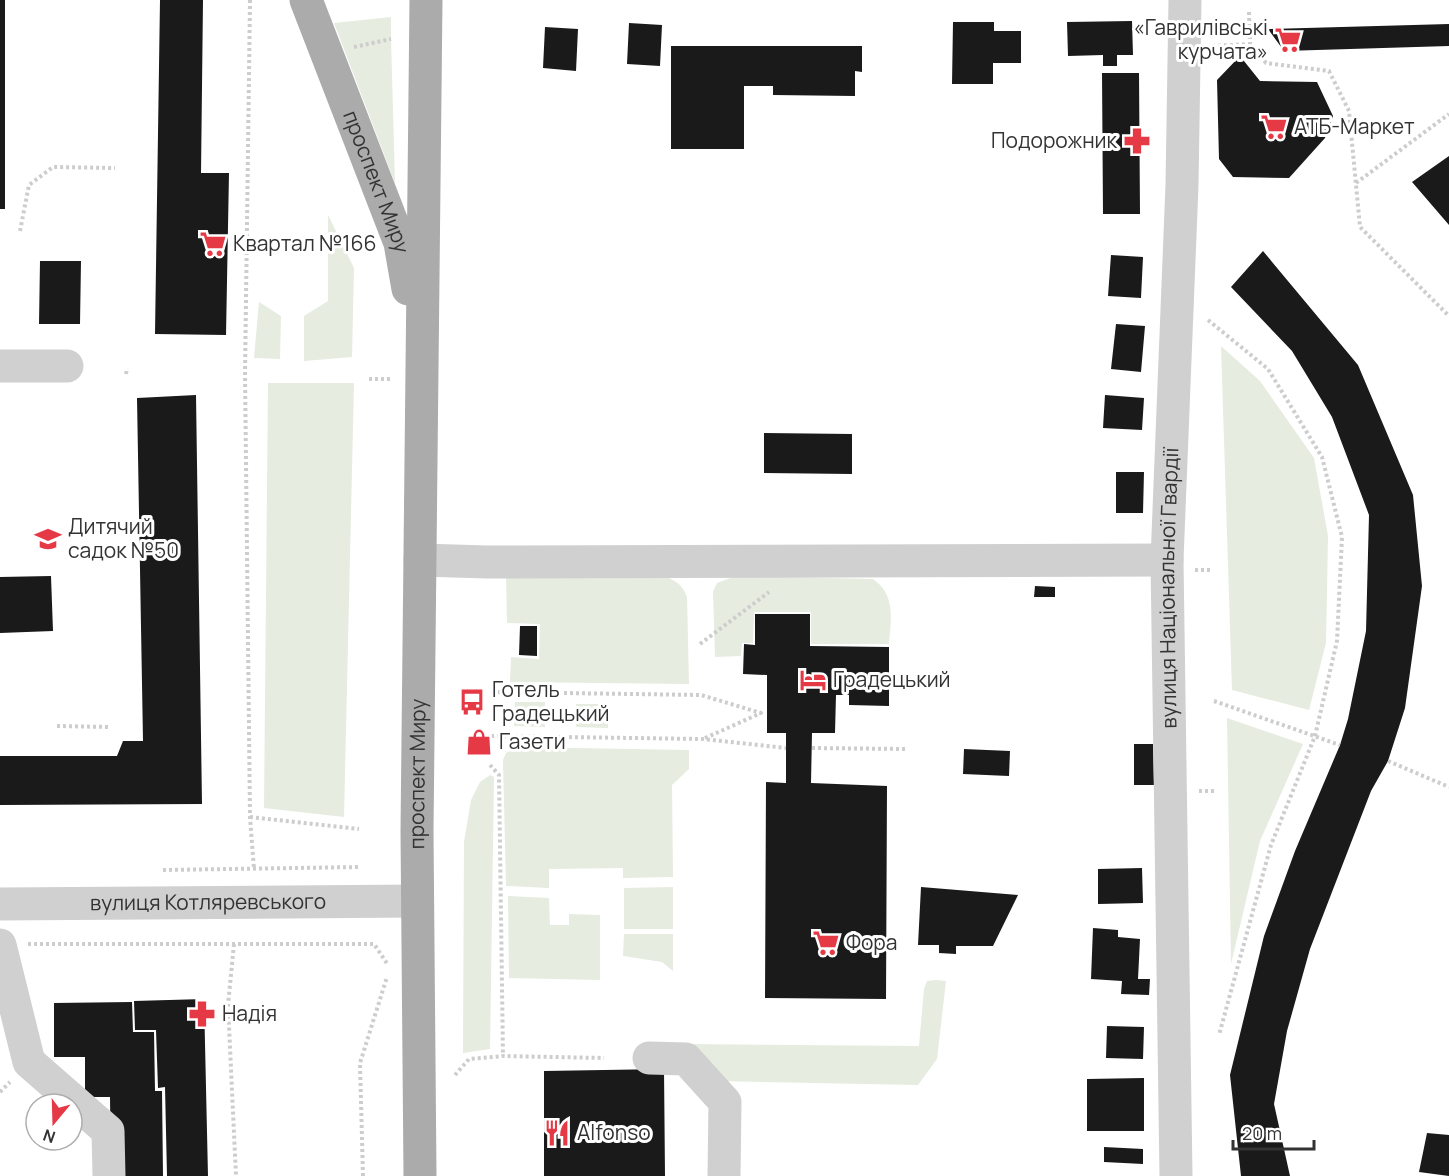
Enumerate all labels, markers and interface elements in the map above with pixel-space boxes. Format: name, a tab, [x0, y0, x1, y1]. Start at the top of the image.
place label: «Гаврилівські курчата»	[1133, 13, 1268, 65]
supermarket icon: «Гаврилівські курчата»	[1273, 25, 1303, 55]
street label: проспект Миру	[337, 106, 416, 255]
supermarket icon: АТБ-Маркет	[1259, 112, 1289, 142]
place label: АТБ-Маркет	[1294, 112, 1415, 140]
place label: Подорожник	[991, 126, 1118, 154]
pharmacy icon: Подорожник	[1122, 126, 1152, 156]
supermarket icon: Квартал №166	[198, 229, 228, 259]
place label: Квартал №166	[233, 229, 376, 257]
street label: вулиця Національної Гвардії	[1152, 446, 1185, 729]
place label: Дитячий садок №50	[68, 512, 179, 564]
school or university icon: Дитячий садок №50	[33, 524, 63, 554]
hotel icon: Градецький	[798, 665, 828, 695]
place label: Градецький	[833, 665, 951, 693]
place label: Готель Градецький	[492, 675, 610, 727]
bus stop icon: Готель Градецький	[457, 687, 487, 717]
street label: проспект Миру	[402, 699, 431, 849]
shop icon: Газети	[464, 727, 494, 757]
place label: Газети	[499, 727, 566, 755]
street label: вулиця Котляревського	[90, 887, 326, 916]
supermarket icon: Фора	[811, 928, 841, 958]
place label: Фора	[846, 928, 897, 956]
pharmacy icon: Надія	[187, 999, 217, 1029]
place label: Надія	[222, 999, 277, 1027]
north arrow	[24, 1092, 84, 1152]
scale bar	[1233, 1113, 1314, 1151]
restaurant icon: Alfonso	[542, 1118, 572, 1148]
place label: Alfonso	[577, 1118, 651, 1146]
text: 20 m	[1242, 1121, 1282, 1145]
text: N	[40, 1124, 58, 1148]

